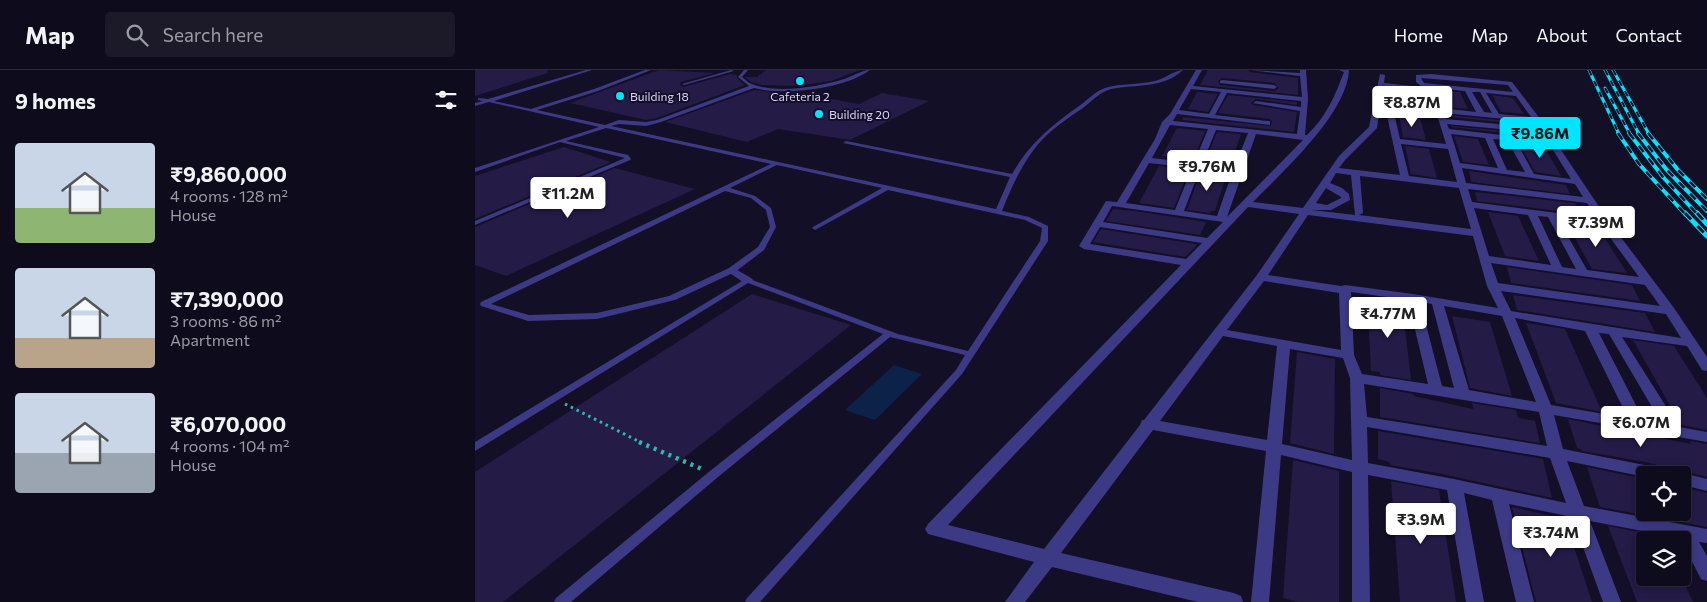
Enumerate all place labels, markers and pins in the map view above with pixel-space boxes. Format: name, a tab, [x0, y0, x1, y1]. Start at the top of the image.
marker: Cafeteria 2	[794, 75, 806, 87]
pin: ₹8.87M	[1371, 85, 1453, 128]
place label: Building 18	[630, 89, 689, 103]
place label: Cafeteria 2	[770, 89, 830, 103]
marker: Building 18	[614, 90, 626, 102]
place label: Building 20	[829, 107, 890, 121]
marker: Building 20	[813, 108, 825, 120]
pin: ₹9.86M	[1499, 116, 1581, 159]
pin: ₹9.76M	[1166, 150, 1248, 192]
pin: ₹11.2M	[527, 176, 609, 219]
pin: ₹7.39M	[1555, 206, 1637, 248]
pin: ₹4.77M	[1347, 296, 1429, 339]
pin: ₹6.07M	[1600, 406, 1682, 448]
pin: ₹3.9M	[1386, 502, 1456, 545]
pin: ₹3.74M	[1510, 516, 1592, 558]

